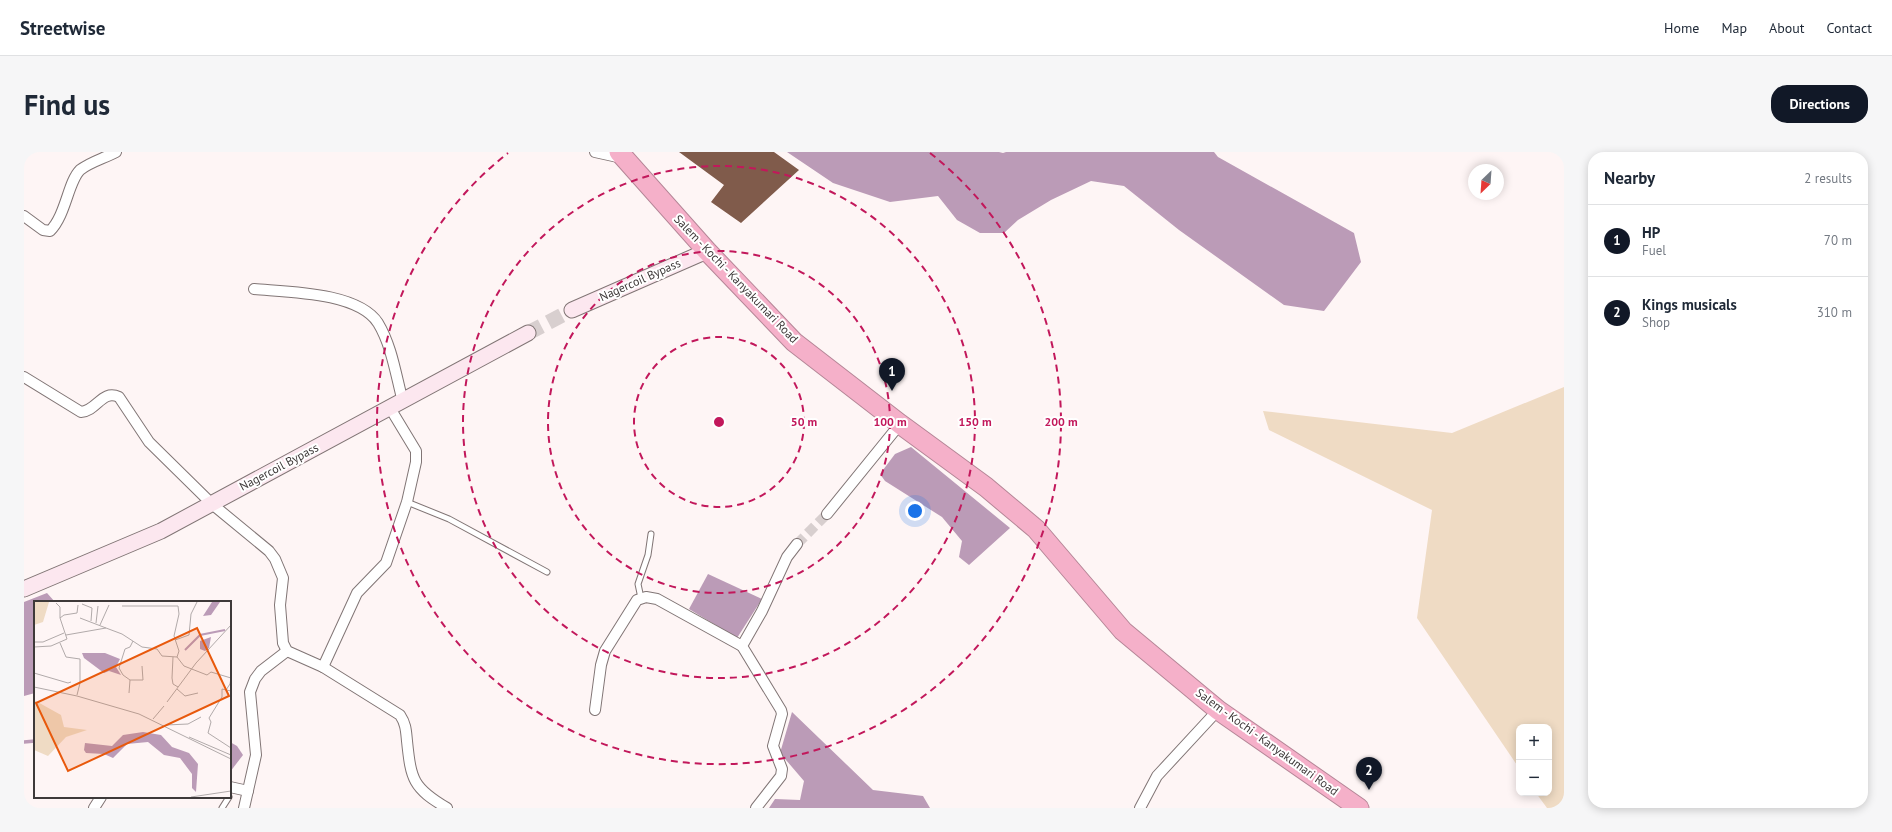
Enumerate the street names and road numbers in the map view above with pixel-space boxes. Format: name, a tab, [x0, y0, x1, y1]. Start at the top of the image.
street label: Salem - Kochi - Kanyakumari Road	[671, 211, 802, 346]
street label: Nagercoil Bypass	[597, 255, 683, 304]
street label: Nagercoil Bypass	[237, 439, 321, 494]
street label: Salem - Kochi - Kanyakumari Road	[1193, 685, 1341, 798]

